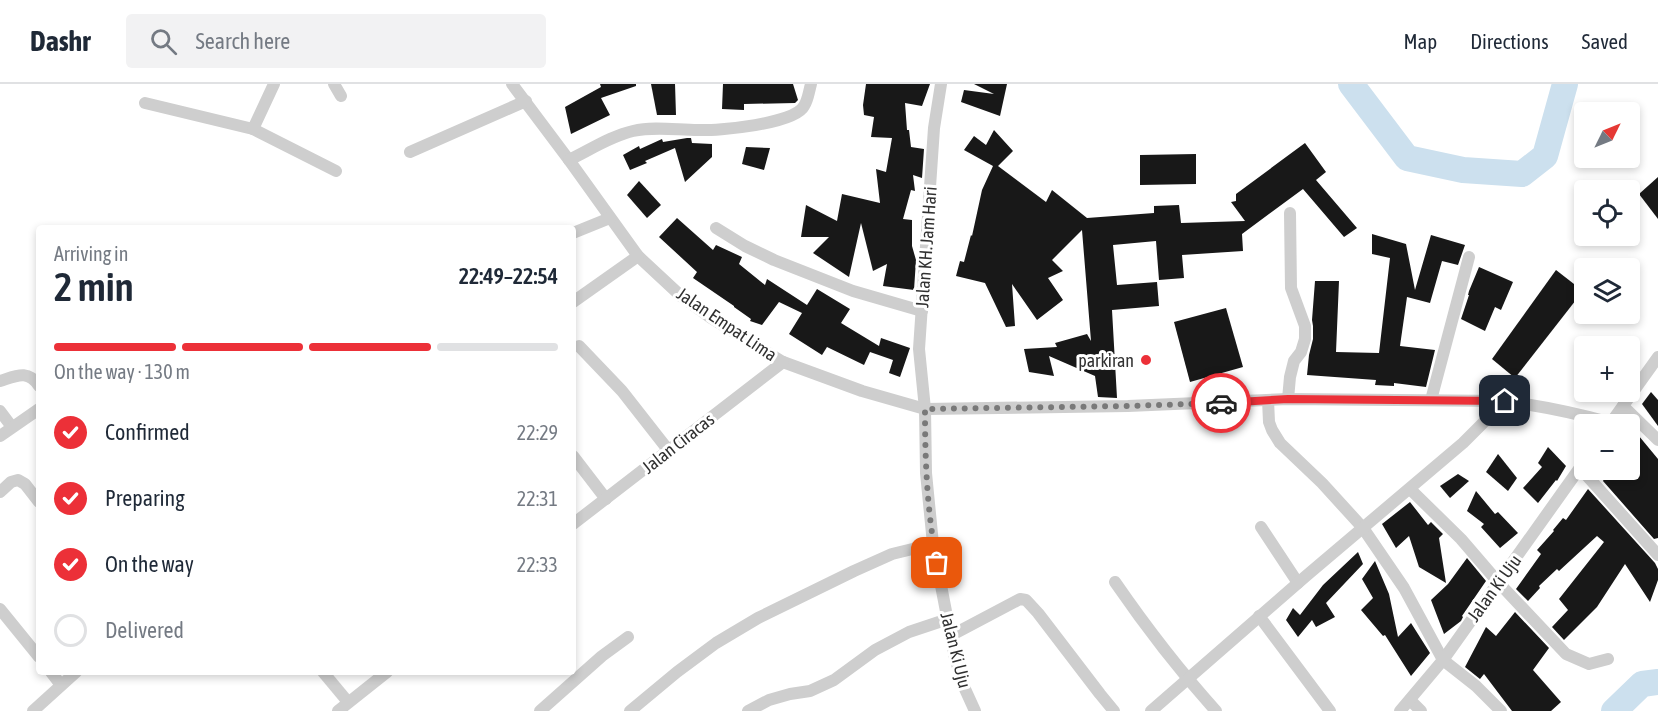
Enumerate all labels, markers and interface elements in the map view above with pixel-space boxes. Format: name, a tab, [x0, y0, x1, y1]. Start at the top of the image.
search box	[126, 14, 546, 68]
text: Dashr	[30, 25, 90, 57]
icon: search	[147, 25, 180, 58]
text: Search here	[195, 28, 290, 54]
text: Map	[1403, 29, 1437, 53]
text: Directions	[1470, 29, 1549, 53]
text: Saved	[1582, 29, 1628, 53]
north arrow	[1574, 102, 1640, 168]
map controls	[1574, 102, 1640, 480]
button: locate	[1574, 180, 1640, 246]
street label: Jalan KH. Jam Hari	[911, 186, 941, 308]
text: Arriving in	[54, 242, 128, 265]
button: layers	[1574, 258, 1640, 324]
text: 22:49–22:54	[459, 263, 558, 289]
text: 2 min	[54, 265, 134, 309]
street label: Jalan Empat Lima	[673, 283, 781, 365]
button: +	[1574, 336, 1640, 402]
place label: parkiran	[1078, 350, 1134, 371]
marker: parkiran	[1139, 353, 1153, 367]
text: On the way · 130 m	[54, 360, 190, 383]
courier	[1191, 373, 1251, 433]
pin	[1479, 375, 1530, 426]
icon: home	[1488, 384, 1521, 417]
icon: car	[1205, 387, 1238, 420]
street label: Jalan Ciracas	[638, 408, 718, 478]
button: −	[1574, 414, 1640, 480]
icon: check	[54, 416, 87, 449]
text: Confirmed	[105, 419, 190, 445]
text: 22:29	[517, 421, 558, 444]
icon: check	[54, 482, 87, 515]
text: Preparing	[105, 485, 185, 511]
text: 22:31	[517, 487, 558, 510]
pin	[911, 537, 962, 588]
icon: bag	[920, 546, 953, 579]
icon: check	[54, 548, 87, 581]
text: On the way	[105, 551, 194, 577]
street label: Jalan Ki Uju	[1463, 551, 1525, 625]
text: 22:33	[517, 553, 558, 576]
street label: Jalan Ki Uju	[936, 610, 976, 690]
text: Delivered	[105, 617, 184, 643]

